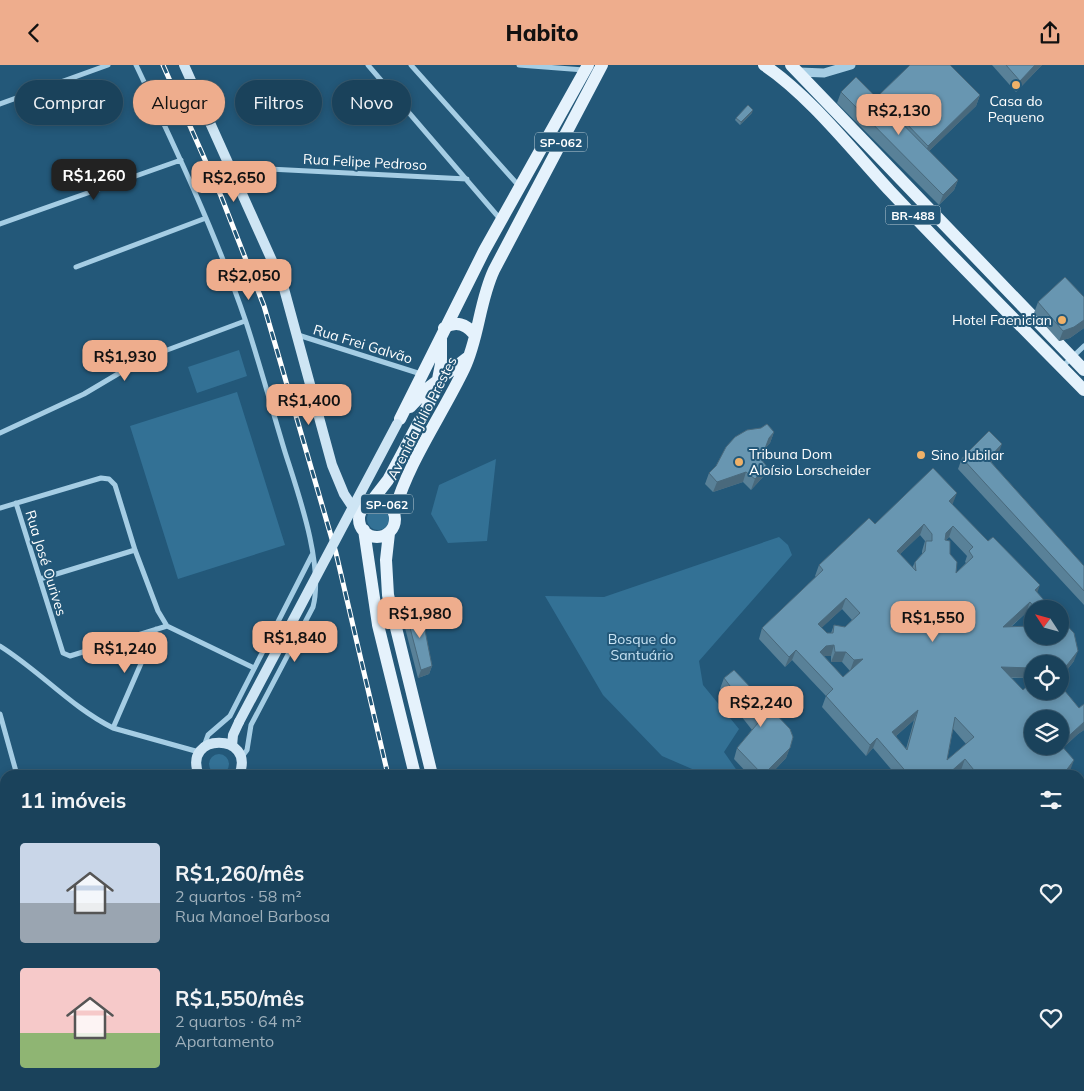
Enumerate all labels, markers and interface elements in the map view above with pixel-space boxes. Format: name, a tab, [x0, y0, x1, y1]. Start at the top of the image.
icon: back	[20, 19, 48, 47]
text: Habito	[506, 19, 578, 47]
icon: share	[1036, 19, 1064, 47]
marker: Casa do Pequeno	[1010, 79, 1022, 91]
chip: Comprar	[15, 80, 123, 125]
chip: Alugar	[133, 80, 225, 125]
chip: Filtros	[235, 80, 322, 125]
chip: Novo	[332, 80, 411, 125]
place label: Casa do Pequeno	[988, 92, 1044, 126]
pin: R$2,130	[853, 93, 945, 136]
text: R$2,130	[867, 100, 931, 120]
road number: SP-062	[535, 133, 587, 151]
street label: Rua Felipe Pedroso	[303, 150, 427, 174]
pin: R$1,260	[48, 159, 140, 201]
pin: R$2,650	[188, 161, 280, 203]
text: R$1,260	[62, 165, 126, 185]
text: R$2,650	[202, 167, 266, 187]
road number: BR-488	[886, 205, 940, 225]
pin: R$2,050	[203, 259, 295, 301]
text: R$2,050	[217, 265, 281, 285]
place label: Hotel Faenician	[952, 311, 1052, 329]
marker: Hotel Faenician	[1056, 314, 1068, 326]
street label: Rua Frei Galvão	[311, 320, 415, 368]
pin: R$1,930	[79, 339, 171, 382]
text: R$1,930	[93, 346, 157, 366]
street label: Avenida Júlio Prestes	[383, 353, 461, 483]
pin: R$1,400	[263, 383, 355, 426]
text: R$1,400	[277, 390, 341, 410]
place label: Tribuna Dom Aloísio Lorscheider	[749, 445, 871, 479]
place label: Sino Jubilar	[931, 446, 1005, 464]
marker: Sino Jubilar	[915, 449, 927, 461]
marker: Tribuna Dom Aloísio Lorscheider	[733, 456, 745, 468]
road number: SP-062	[361, 494, 413, 513]
street label: Rua José Ourives	[21, 508, 71, 618]
pin: R$1,980	[374, 597, 466, 639]
north arrow	[1024, 600, 1069, 645]
map controls	[1024, 600, 1069, 755]
pin: R$1,550	[887, 601, 979, 643]
text: R$1,980	[388, 603, 452, 623]
text: R$1,550	[901, 607, 965, 627]
pin: R$1,840	[249, 621, 341, 663]
text: R$1,840	[263, 627, 327, 647]
park label: Bosque do Santuário	[608, 630, 676, 664]
pin: R$1,240	[79, 631, 171, 674]
text: R$1,240	[93, 638, 157, 658]
button: locate	[1024, 655, 1069, 700]
pin: R$2,240	[715, 685, 807, 728]
text: R$2,240	[729, 692, 793, 712]
button: layers	[1024, 710, 1069, 755]
icon: filters	[1037, 786, 1065, 814]
text: 11 imóveis	[20, 787, 126, 813]
text: R$1,260/mês	[175, 860, 304, 886]
icon: home	[60, 863, 120, 923]
icon: heart	[1037, 879, 1065, 907]
text: 2 quartos · 58 m²	[175, 886, 302, 906]
text: Rua Manoel Barbosa	[175, 906, 330, 926]
text: R$1,550/mês	[175, 985, 304, 1011]
icon: home	[60, 988, 120, 1048]
icon: heart	[1037, 1004, 1065, 1032]
text: 2 quartos · 64 m²	[175, 1011, 302, 1031]
text: Apartamento	[175, 1031, 274, 1051]

